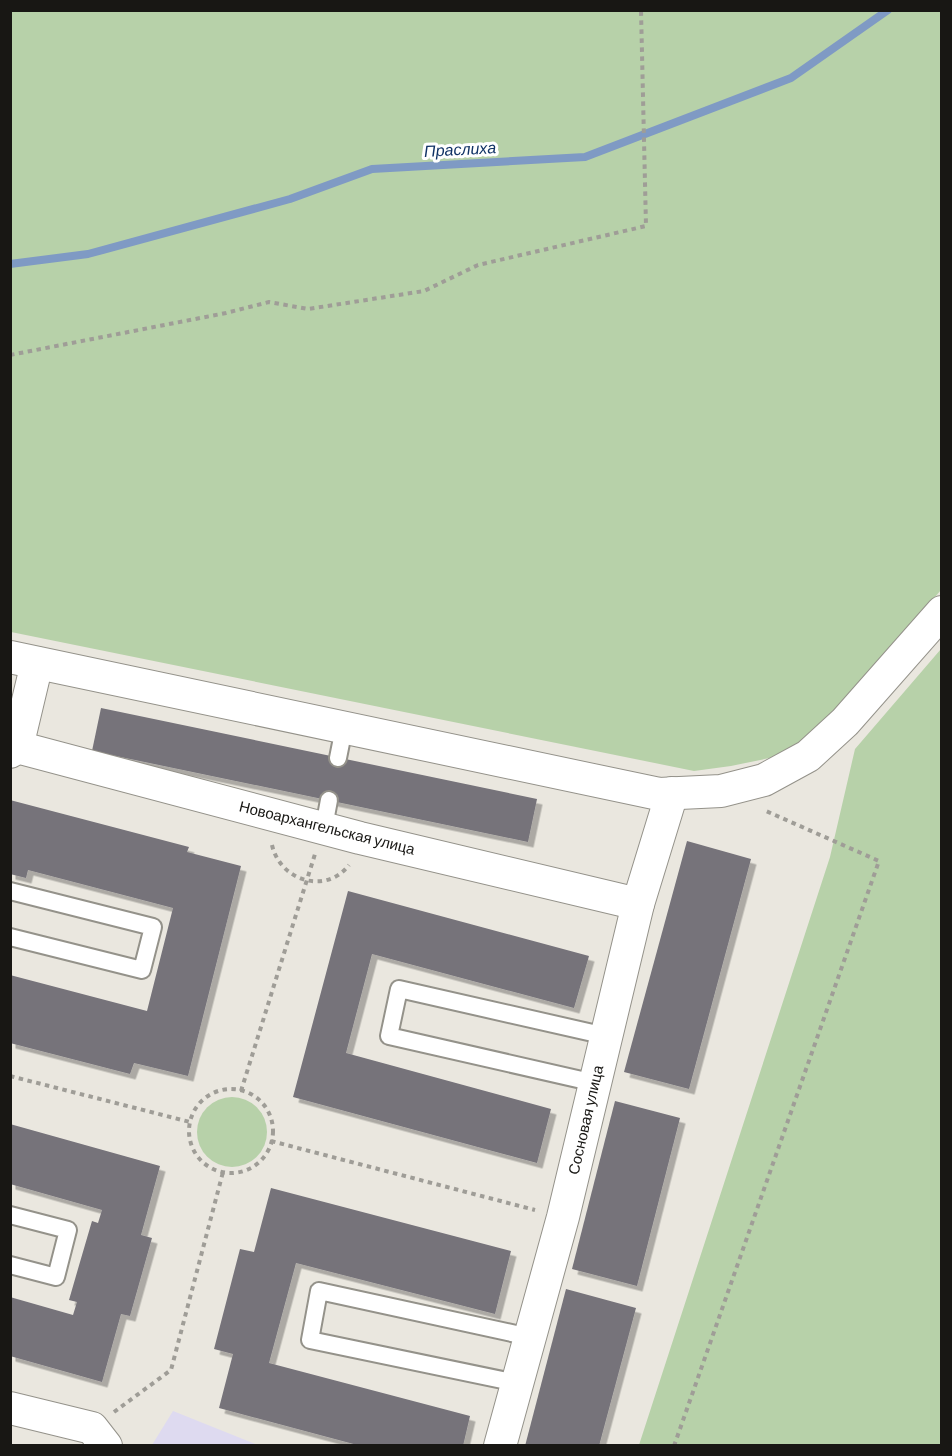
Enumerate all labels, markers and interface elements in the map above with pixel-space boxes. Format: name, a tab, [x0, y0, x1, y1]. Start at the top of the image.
water label: Праслиха	[424, 137, 497, 160]
street label: Новоархангельская улица	[238, 796, 418, 858]
street label: Сосновая улица	[564, 1063, 607, 1176]

